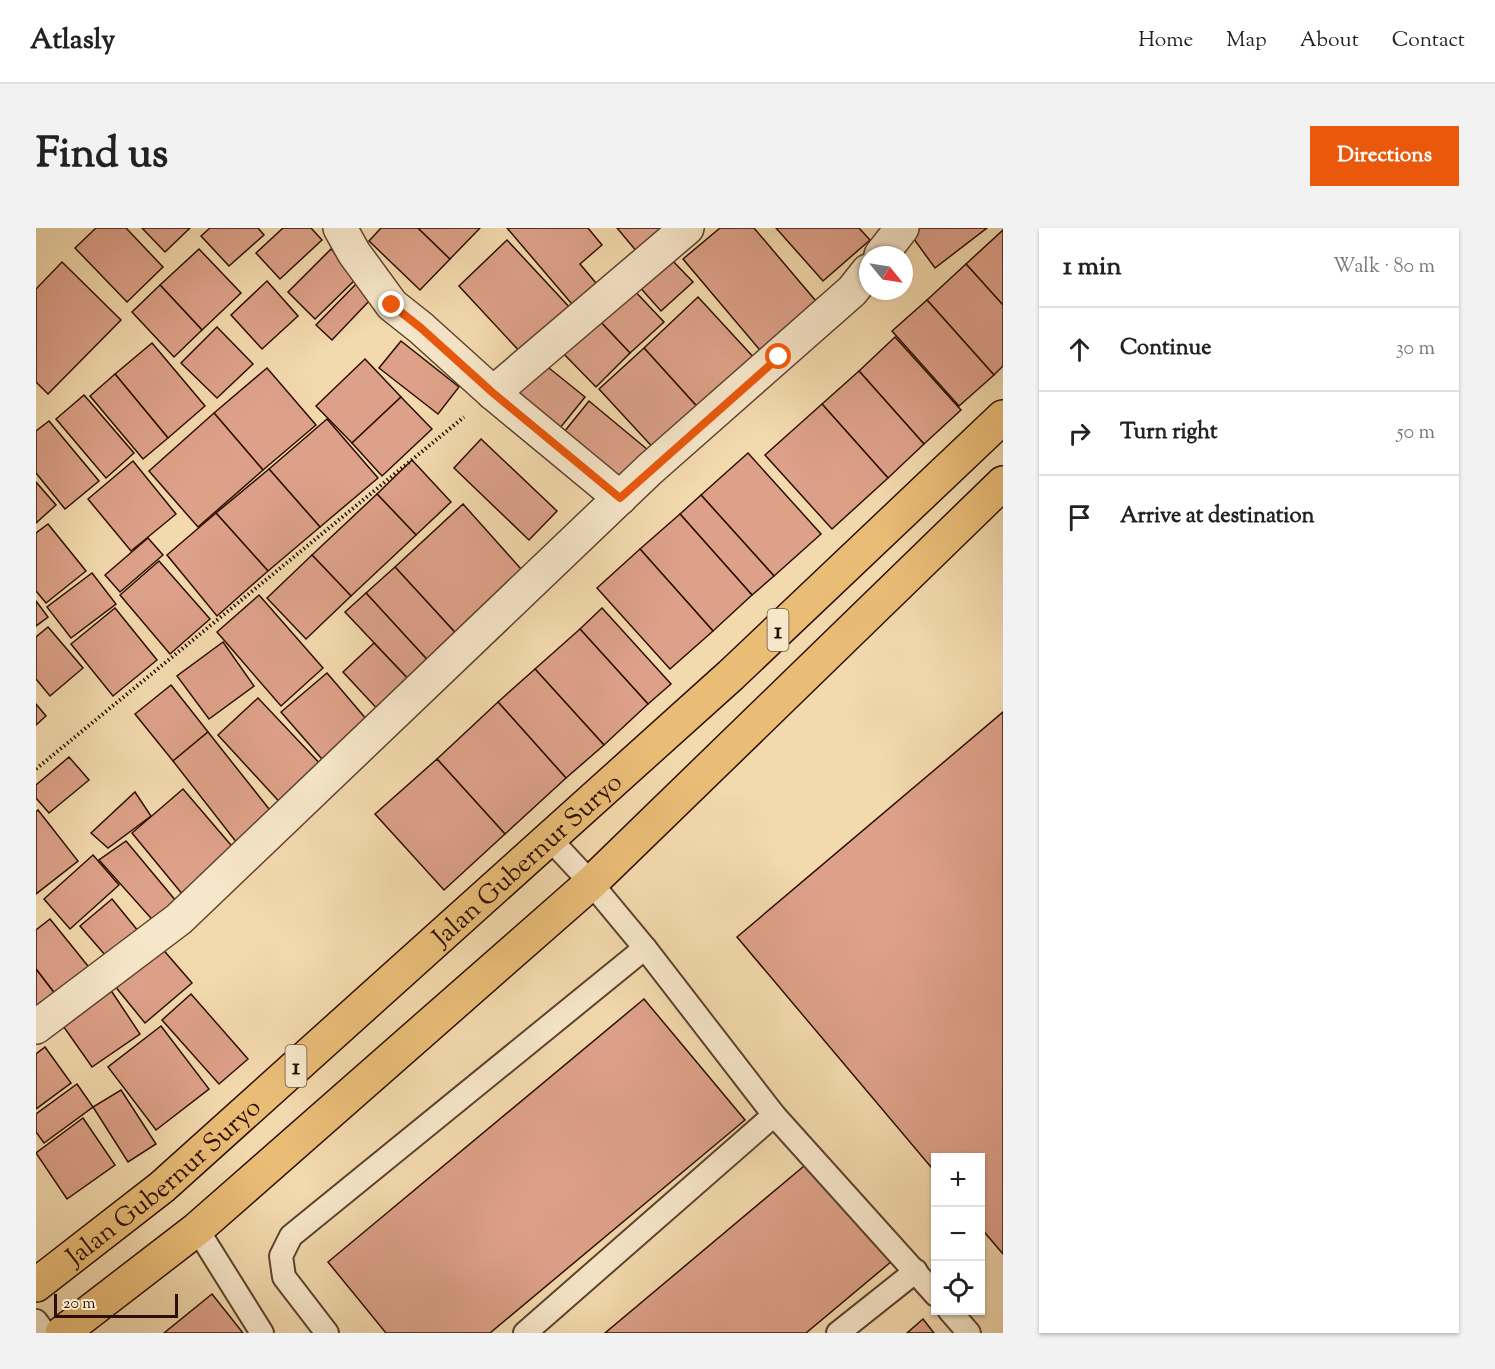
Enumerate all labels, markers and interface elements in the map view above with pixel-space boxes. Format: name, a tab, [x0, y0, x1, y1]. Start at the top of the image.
text: Atlasly	[30, 21, 115, 61]
text: Home	[1138, 26, 1193, 56]
text: Map	[1226, 26, 1267, 56]
text: About	[1300, 26, 1359, 56]
text: Contact	[1392, 26, 1465, 56]
text: Find us	[36, 126, 168, 186]
button: Directions	[1310, 126, 1459, 186]
north arrow	[859, 246, 913, 300]
text: 1 min	[1063, 249, 1122, 286]
text: Walk · 80 m	[1333, 253, 1435, 282]
route end	[378, 291, 404, 317]
icon: ahead	[1063, 333, 1096, 366]
text: Continue	[1120, 333, 1211, 365]
text: 30 m	[1396, 335, 1435, 364]
route start	[765, 343, 791, 369]
icon: right	[1063, 417, 1096, 450]
text: Turn right	[1120, 417, 1217, 449]
text: 50 m	[1397, 419, 1435, 448]
icon: arrive	[1063, 501, 1096, 534]
text: Arrive at destination	[1120, 501, 1315, 533]
road number: 1	[768, 609, 788, 651]
street label: Jalan Gubernur Suryo	[424, 765, 631, 958]
road number: 1	[286, 1045, 306, 1087]
street label: Jalan Gubernur Suryo	[58, 1091, 270, 1277]
map controls	[931, 1153, 985, 1315]
button: +	[931, 1153, 985, 1207]
button: −	[931, 1207, 985, 1261]
button: locate	[931, 1261, 985, 1315]
scale bar	[54, 1291, 178, 1318]
text: 20 m	[63, 1293, 96, 1316]

